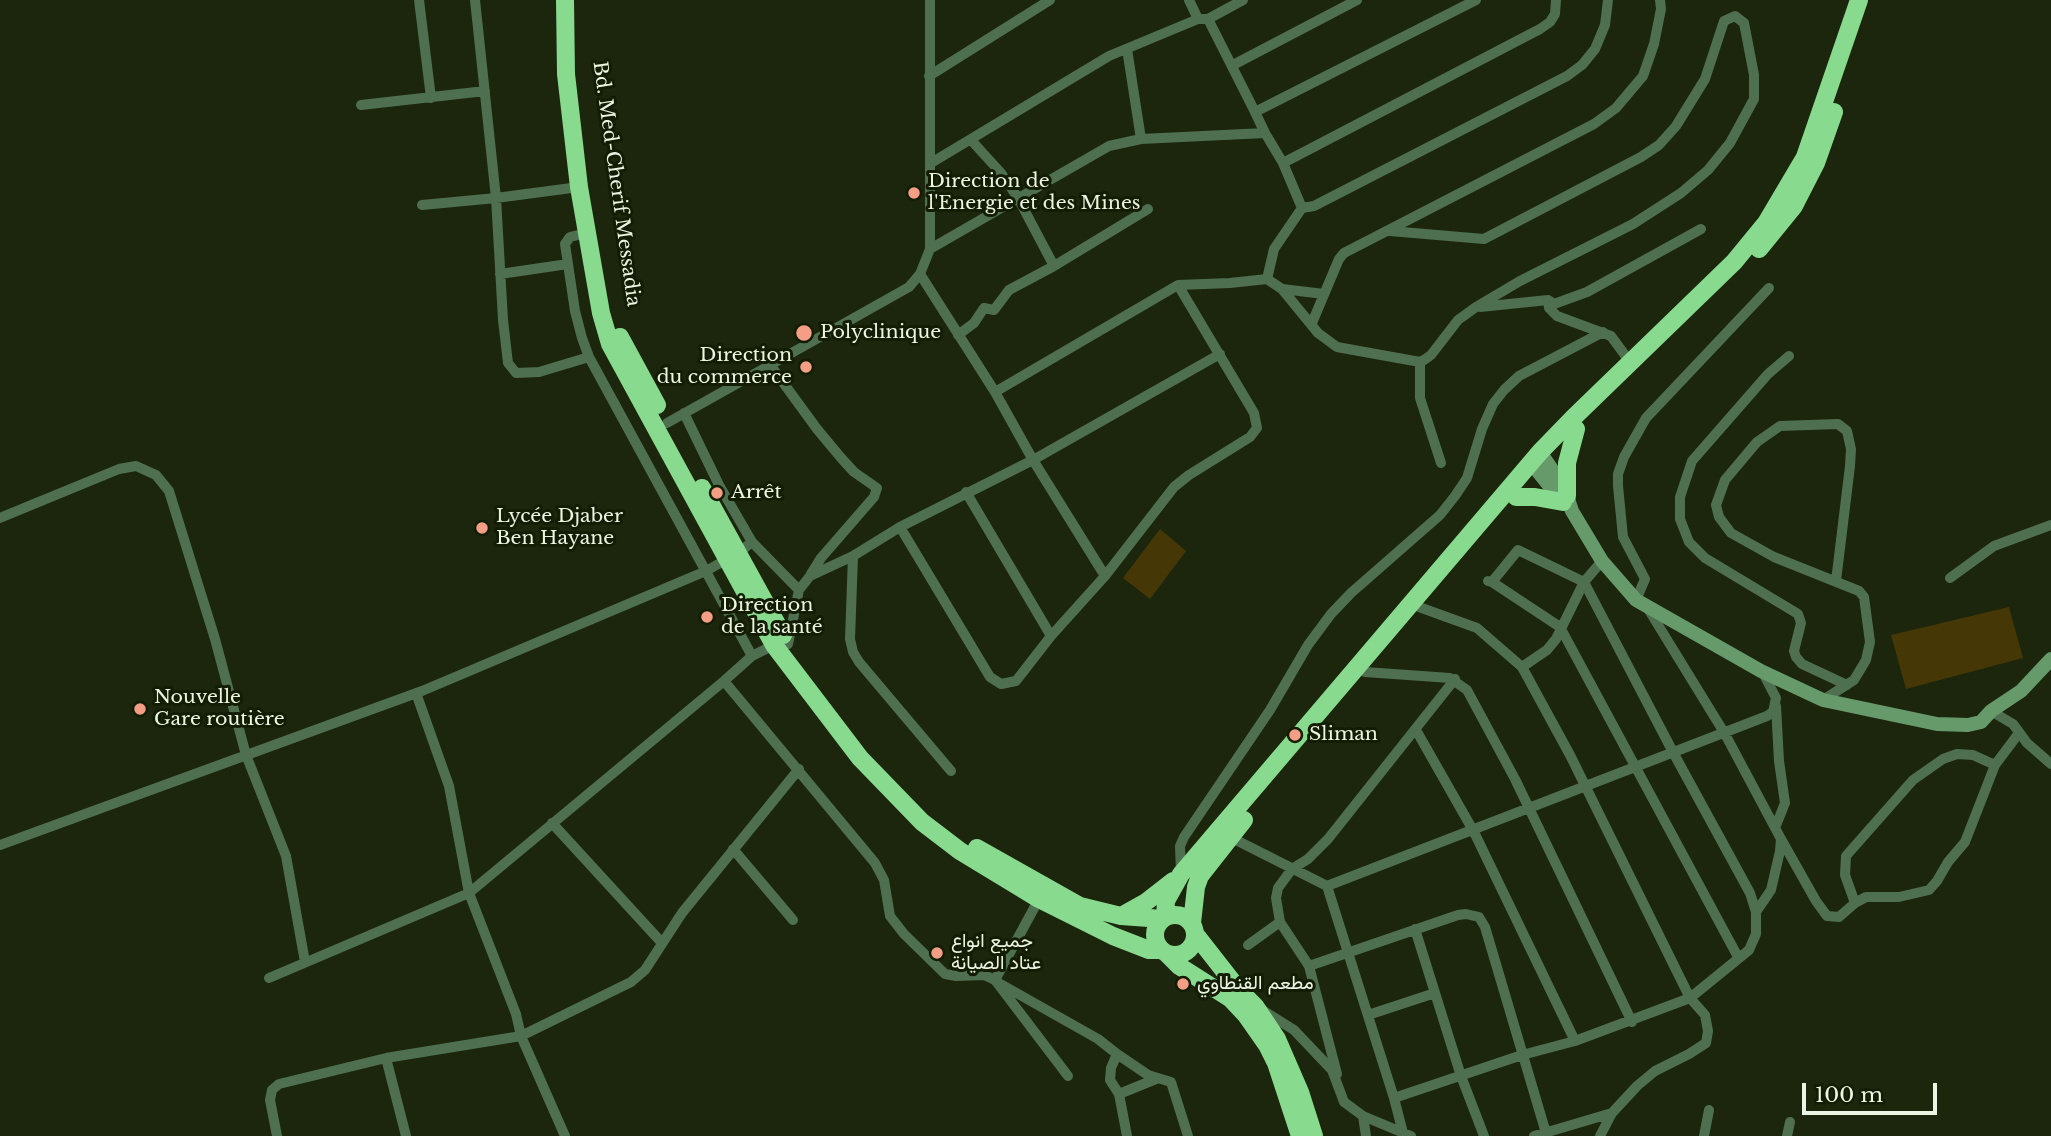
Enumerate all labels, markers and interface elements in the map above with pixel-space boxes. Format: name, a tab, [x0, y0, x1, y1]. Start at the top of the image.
street label: Bd. Med-Cherif Messadia	[587, 60, 645, 308]
place label: Direction de l'Energie et des Mines	[928, 171, 1140, 215]
marker: Direction de l'Energie et des Mines	[906, 185, 922, 201]
place label: Polyclinique	[820, 322, 941, 344]
marker: Polyclinique	[794, 323, 814, 343]
place label: Direction du commerce	[657, 345, 792, 389]
marker: Direction du commerce	[798, 359, 814, 375]
place label: Arrêt	[731, 482, 782, 504]
marker: Arrêt	[709, 485, 725, 501]
place label: Lycée Djaber Ben Hayane	[496, 506, 623, 550]
marker: Lycée Djaber Ben Hayane	[474, 520, 490, 536]
place label: Direction de la santé	[721, 595, 823, 639]
marker: Direction de la santé	[699, 609, 715, 625]
place label: Nouvelle Gare routière	[154, 687, 285, 731]
marker: Nouvelle Gare routière	[132, 701, 148, 717]
place label: Sliman	[1309, 724, 1378, 746]
marker: Sliman	[1287, 727, 1303, 743]
place label: جميع انواع عتاد الصيانة	[951, 931, 1041, 975]
marker: جميع انواع عتاد الصيانة	[929, 945, 945, 961]
place label: مطعم القنطاوي	[1197, 973, 1314, 995]
marker: مطعم القنطاوي	[1175, 976, 1191, 992]
scale bar	[1806, 1070, 1941, 1114]
text: 100 m	[1815, 1082, 1883, 1108]

